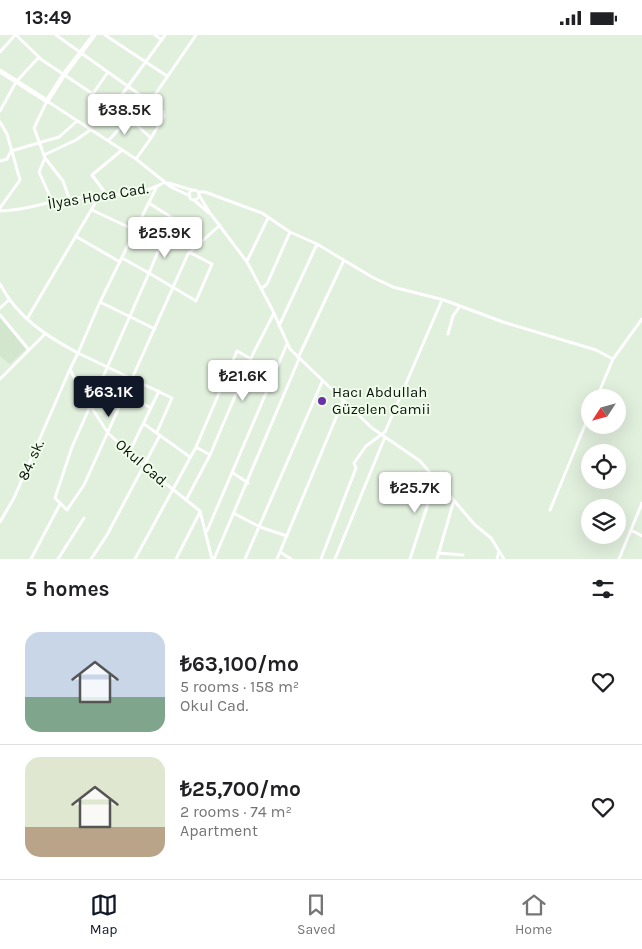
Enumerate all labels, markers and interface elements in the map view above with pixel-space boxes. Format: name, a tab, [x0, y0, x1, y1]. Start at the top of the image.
text: 13:49	[25, 7, 72, 29]
pin: ₺38.5K	[84, 93, 166, 136]
text: ₺38.5K	[99, 100, 151, 119]
street label: İlyas Hoca Cad.	[46, 179, 150, 213]
pin: ₺25.9K	[124, 217, 206, 259]
text: ₺25.9K	[139, 223, 191, 242]
pin: ₺21.6K	[202, 359, 284, 402]
text: ₺21.6K	[219, 366, 267, 385]
pin: ₺63.1K	[68, 375, 150, 418]
text: ₺63.1K	[85, 382, 133, 401]
place label: Hacı Abdullah Güzelen Camii	[332, 383, 431, 418]
north arrow	[581, 389, 626, 434]
map controls	[581, 389, 626, 544]
marker: Hacı Abdullah Güzelen Camii	[316, 395, 328, 407]
street label: Okul Cad.	[112, 435, 172, 491]
street label: 84. sk.	[14, 436, 48, 483]
button: locate	[581, 444, 626, 489]
pin: ₺25.7K	[374, 471, 456, 514]
text: ₺25.7K	[390, 478, 440, 497]
button: layers	[581, 499, 626, 544]
icon: filters	[589, 575, 617, 603]
text: 5 homes	[25, 577, 110, 601]
icon: home	[65, 652, 125, 712]
text: ₺63,100/mo	[180, 652, 299, 676]
icon: heart	[589, 668, 617, 696]
text: 5 rooms · 158 m²	[180, 677, 299, 696]
text: Okul Cad.	[180, 696, 248, 715]
icon: home	[65, 777, 125, 837]
text: ₺25,700/mo	[180, 777, 301, 801]
icon: heart	[589, 793, 617, 821]
text: 2 rooms · 74 m²	[180, 802, 292, 821]
text: Apartment	[180, 821, 258, 840]
tab: Map	[90, 891, 118, 938]
tab: Saved	[297, 891, 336, 938]
tab: Home	[515, 891, 552, 938]

